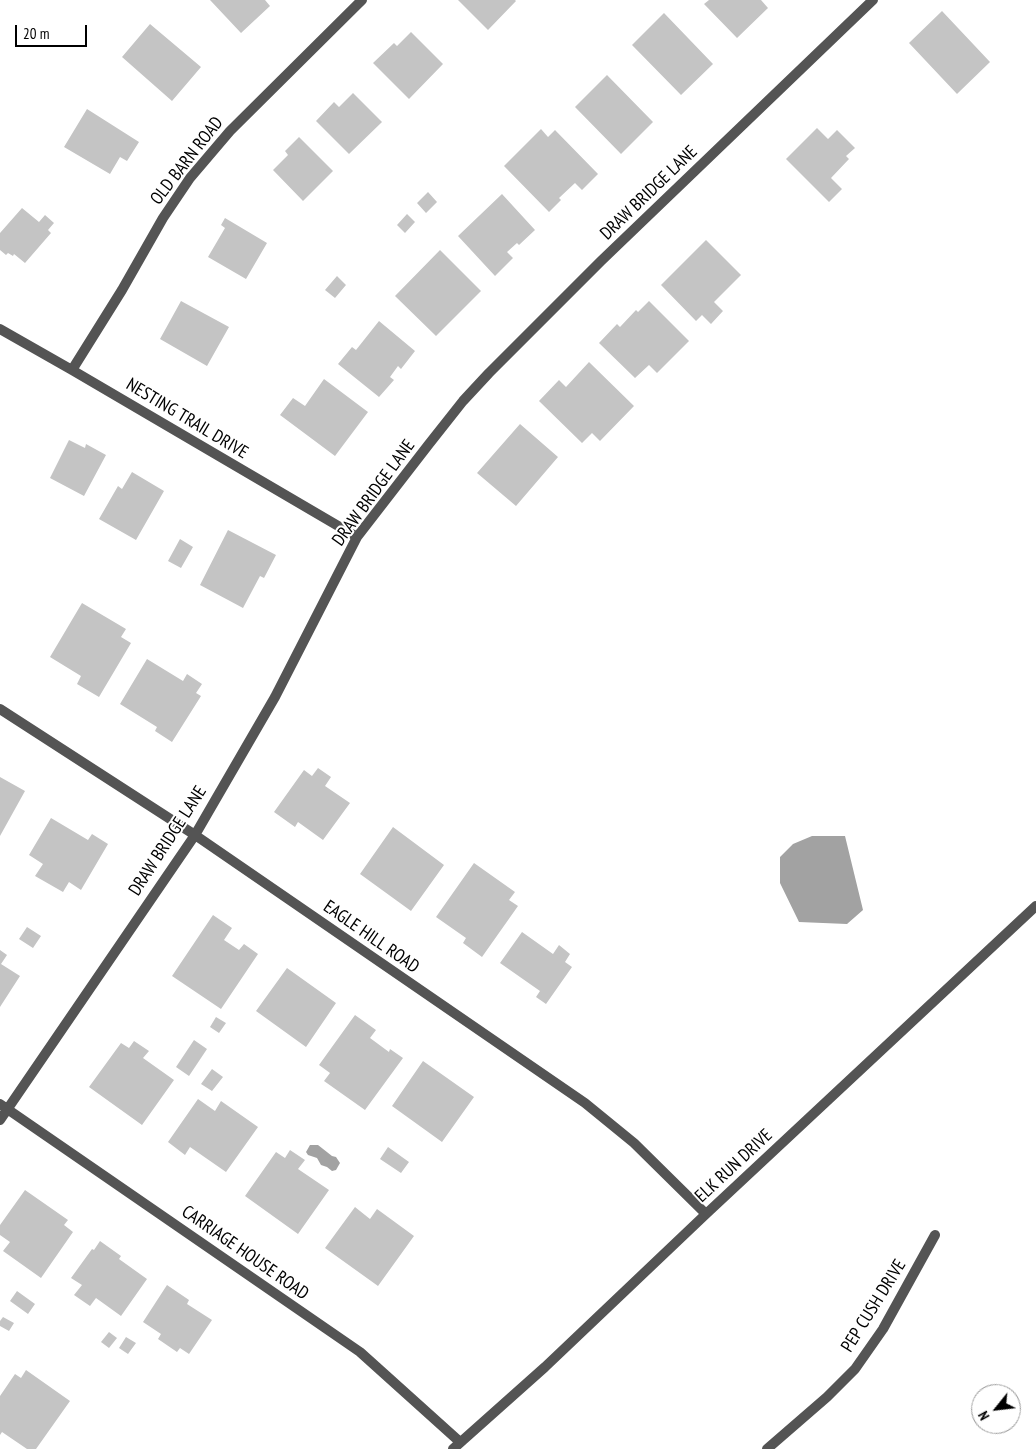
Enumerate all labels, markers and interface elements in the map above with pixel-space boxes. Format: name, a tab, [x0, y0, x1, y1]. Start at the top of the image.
scale bar	[18, 15, 90, 47]
text: 20 m	[23, 24, 49, 43]
street label: OLD BARN ROAD	[146, 113, 228, 209]
street label: DRAW BRIDGE LANE	[596, 141, 702, 245]
street label: NESTING TRAIL DRIVE	[122, 374, 252, 464]
street label: DRAW BRIDGE LANE	[328, 436, 420, 550]
street label: DRAW BRIDGE LANE	[125, 782, 211, 900]
street label: EAGLE HILL ROAD	[319, 896, 423, 978]
street label: ELK RUN DRIVE	[691, 1125, 777, 1207]
street label: CARRIAGE HOUSE ROAD	[177, 1201, 313, 1305]
street label: PEP CUSH DRIVE	[837, 1256, 911, 1356]
north arrow	[971, 1384, 1021, 1434]
text: N	[974, 1408, 993, 1423]

